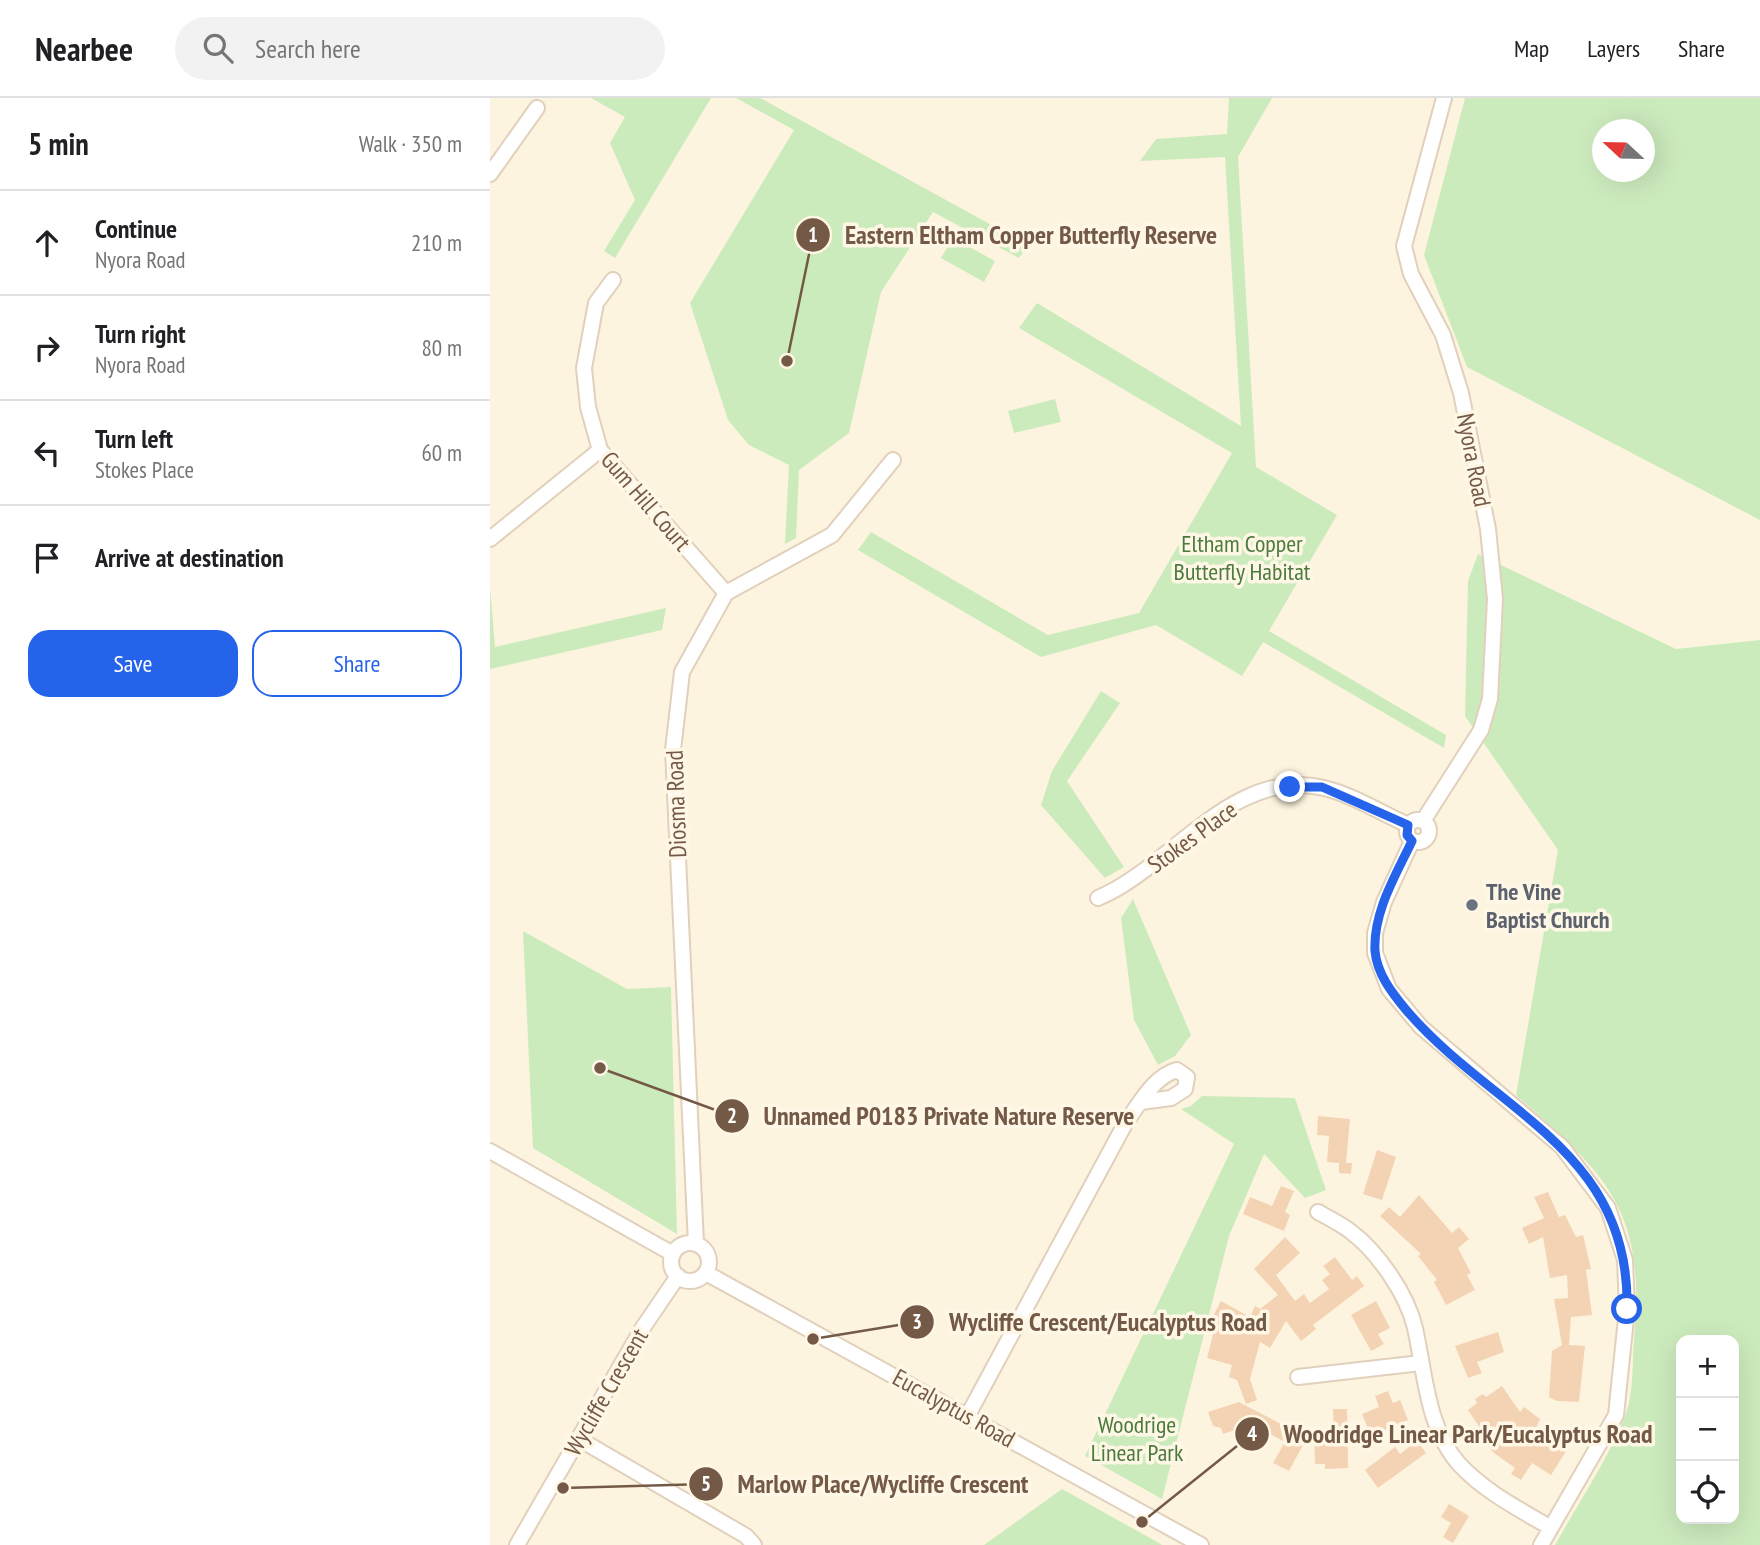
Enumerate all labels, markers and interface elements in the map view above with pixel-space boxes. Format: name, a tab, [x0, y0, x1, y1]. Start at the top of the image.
search box	[175, 17, 665, 80]
text: Nearbee	[35, 27, 133, 70]
icon: search	[199, 29, 237, 67]
text: Search here	[255, 32, 361, 65]
text: Map	[1514, 33, 1549, 64]
text: Layers	[1587, 33, 1640, 64]
text: Share	[1678, 33, 1725, 64]
north arrow	[1592, 119, 1655, 182]
text: 5 min	[28, 124, 89, 163]
text: Walk · 350 m	[359, 129, 462, 158]
callout: Eastern Eltham Copper Butterfly Reserve	[796, 211, 1232, 258]
text: Continue	[95, 212, 177, 245]
text: Eastern Eltham Copper Butterfly Reserve	[845, 218, 1217, 251]
text: 1	[808, 221, 818, 248]
icon: ahead	[28, 224, 66, 262]
text: 210 m	[411, 228, 462, 257]
text: Nyora Road	[95, 245, 186, 274]
text: Turn right	[95, 317, 186, 350]
icon: right	[28, 329, 66, 367]
text: 80 m	[421, 333, 462, 362]
text: Nyora Road	[95, 350, 186, 379]
street label: Nyora Road	[1450, 411, 1498, 509]
text: Turn left	[95, 422, 173, 455]
icon: left	[28, 434, 66, 472]
text: 60 m	[421, 438, 462, 467]
street label: Gum Hill Court	[594, 445, 698, 558]
text: Stokes Place	[95, 455, 194, 484]
park label: Eltham Copper Butterfly Habitat	[1174, 528, 1311, 587]
icon: arrive	[28, 539, 66, 577]
text: Arrive at destination	[95, 541, 284, 574]
button: Save	[28, 630, 238, 697]
button: Share	[252, 630, 462, 697]
street label: Diosma Road	[659, 750, 693, 858]
route end	[1274, 771, 1305, 802]
street label: Stokes Place	[1141, 794, 1243, 880]
place label: The Vine Baptist Church	[1486, 876, 1609, 935]
marker: The Vine Baptist Church	[1464, 897, 1480, 913]
callout: Unnamed P0183 Private Nature Reserve	[715, 1092, 1149, 1139]
text: Unnamed P0183 Private Nature Reserve	[764, 1099, 1134, 1132]
text: 2	[727, 1102, 737, 1129]
route start	[1611, 1293, 1642, 1324]
callout: Wycliffe Crescent/Eucalyptus Road	[900, 1298, 1281, 1345]
text: Wycliffe Crescent/Eucalyptus Road	[948, 1305, 1267, 1338]
text: 3	[912, 1308, 922, 1335]
street label: Wycliffe Crescent	[557, 1323, 655, 1461]
map controls	[1676, 1335, 1739, 1524]
button: +	[1676, 1335, 1739, 1398]
street label: Eucalyptus Road	[887, 1362, 1021, 1454]
button: −	[1676, 1398, 1739, 1461]
park label: Woodrige Linear Park	[1091, 1409, 1184, 1468]
callout: Woodridge Linear Park/Eucalyptus Road	[1235, 1410, 1667, 1457]
text: Woodridge Linear Park/Eucalyptus Road	[1283, 1417, 1652, 1450]
text: 4	[1247, 1420, 1257, 1447]
callout: Marlow Place/Wycliffe Crescent	[688, 1460, 1043, 1507]
button: locate	[1676, 1461, 1739, 1524]
text: Marlow Place/Wycliffe Crescent	[738, 1467, 1029, 1500]
text: 5	[701, 1470, 711, 1497]

